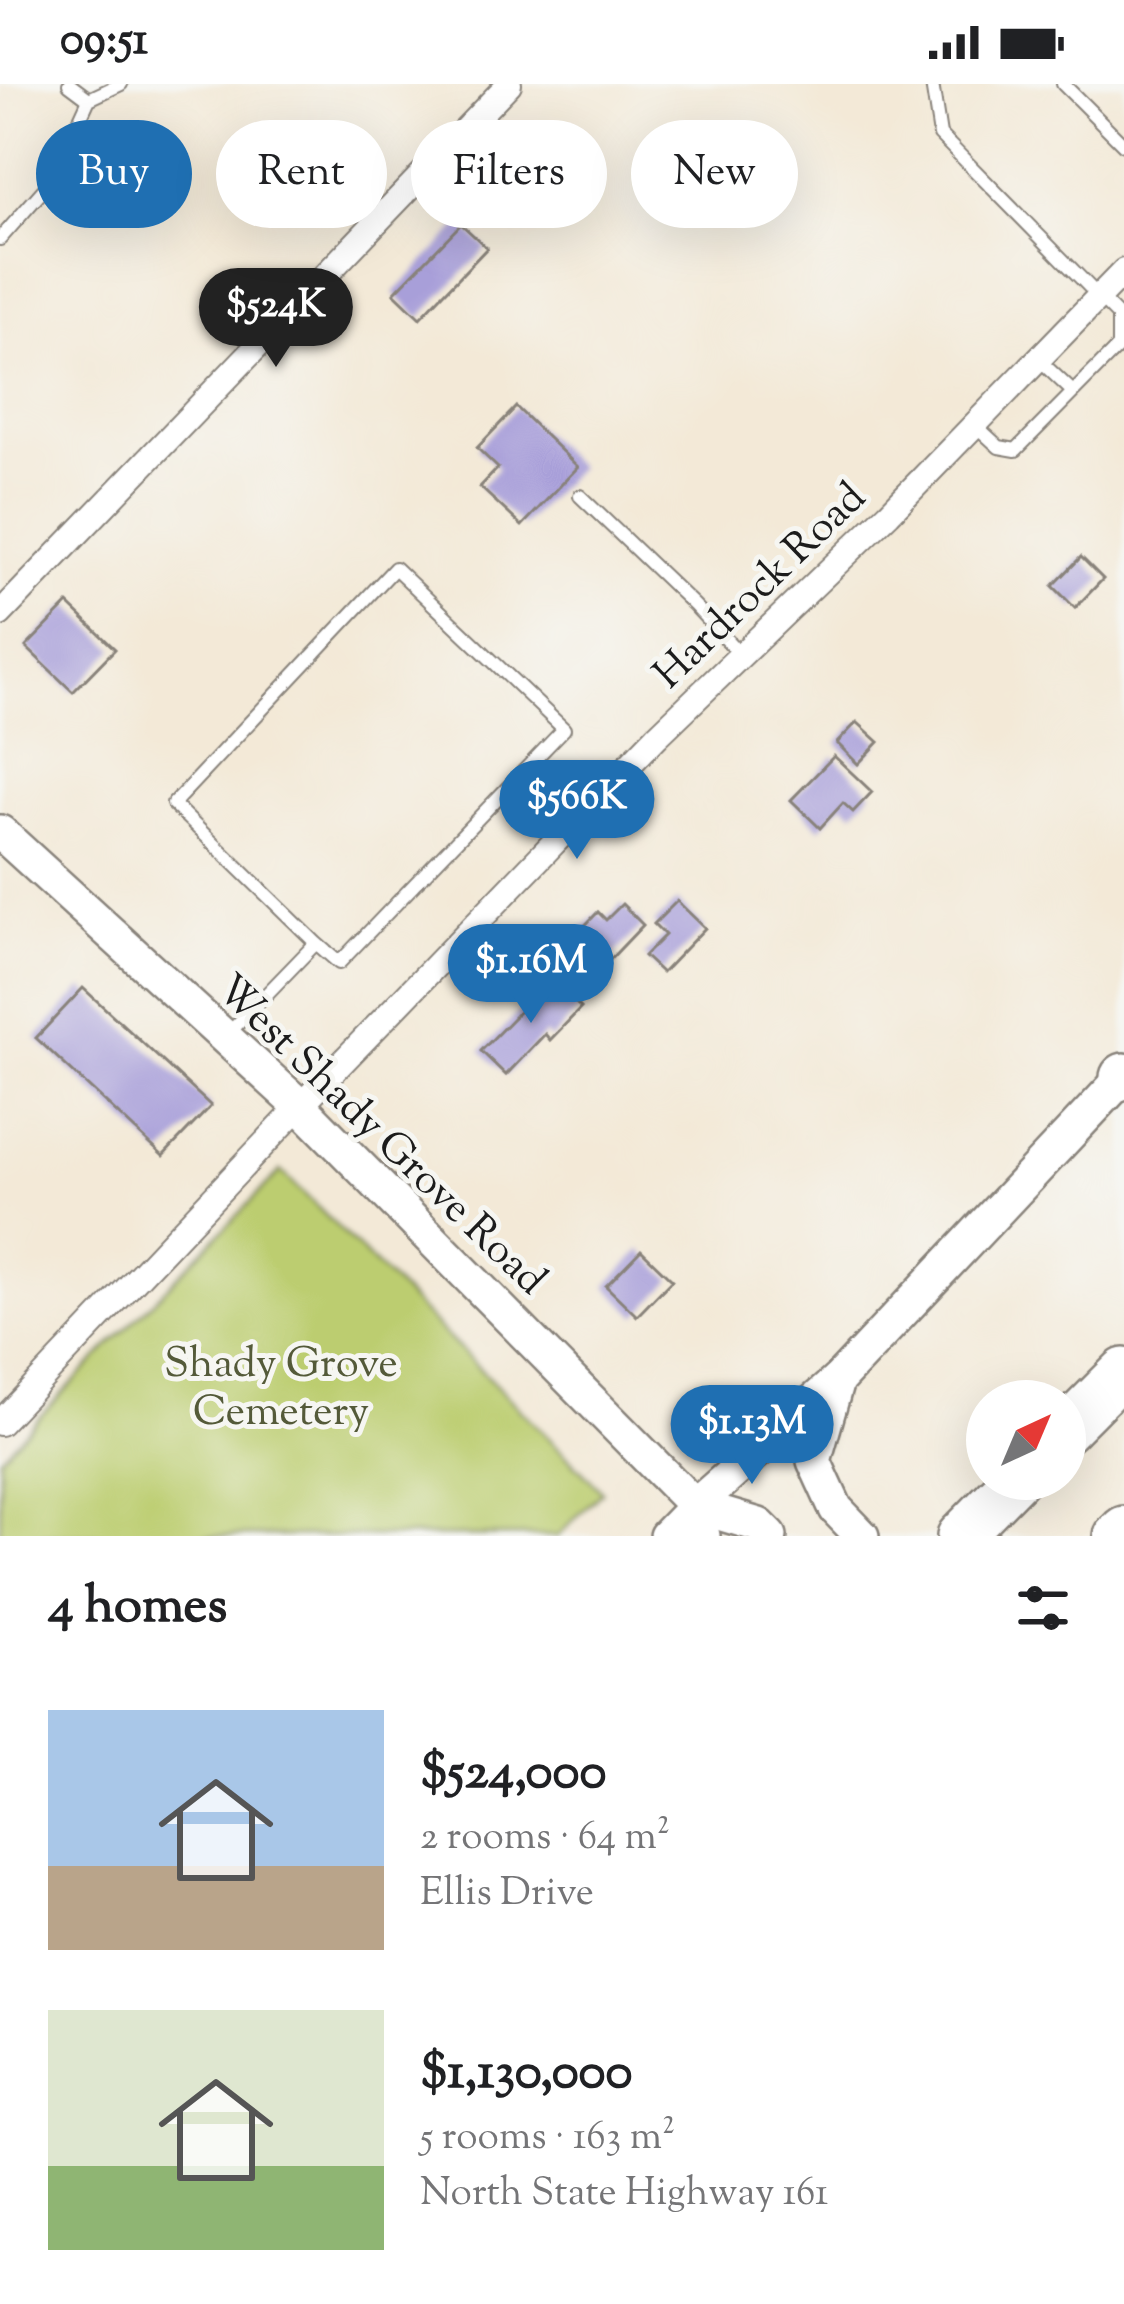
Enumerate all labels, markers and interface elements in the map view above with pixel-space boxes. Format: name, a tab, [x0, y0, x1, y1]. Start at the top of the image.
text: 09:51	[60, 10, 148, 75]
chip: Buy	[36, 120, 192, 228]
chip: Rent	[216, 120, 387, 228]
chip: Filters	[411, 120, 607, 228]
chip: New	[631, 120, 798, 228]
pin: $524K	[192, 268, 360, 370]
text: $524K	[226, 279, 326, 335]
street label: Hardrock Road	[642, 471, 881, 705]
pin: $566K	[493, 760, 661, 862]
text: $566K	[526, 771, 628, 827]
pin: $1.16M	[433, 924, 629, 1026]
text: $1.16M	[475, 935, 587, 991]
street label: West Shady Grove Road	[201, 962, 558, 1311]
park label: Shady Grove Cemetery	[164, 1336, 398, 1444]
north arrow	[966, 1380, 1086, 1500]
map controls	[966, 1380, 1086, 1500]
pin: $1.13M	[654, 1385, 850, 1487]
text: $1.13M	[698, 1396, 806, 1452]
text: 4 homes	[48, 1572, 227, 1645]
icon: filters	[1010, 1575, 1076, 1641]
text: $524,000	[420, 1738, 606, 1811]
icon: home	[144, 1758, 288, 1902]
text: 2 rooms · 64 m²	[420, 1811, 670, 1867]
text: Ellis Drive	[420, 1867, 594, 1923]
text: $1,130,000	[420, 2038, 633, 2111]
icon: home	[144, 2058, 288, 2202]
text: 5 rooms · 163 m²	[420, 2111, 675, 2167]
text: North State Highway 161	[420, 2167, 828, 2223]

